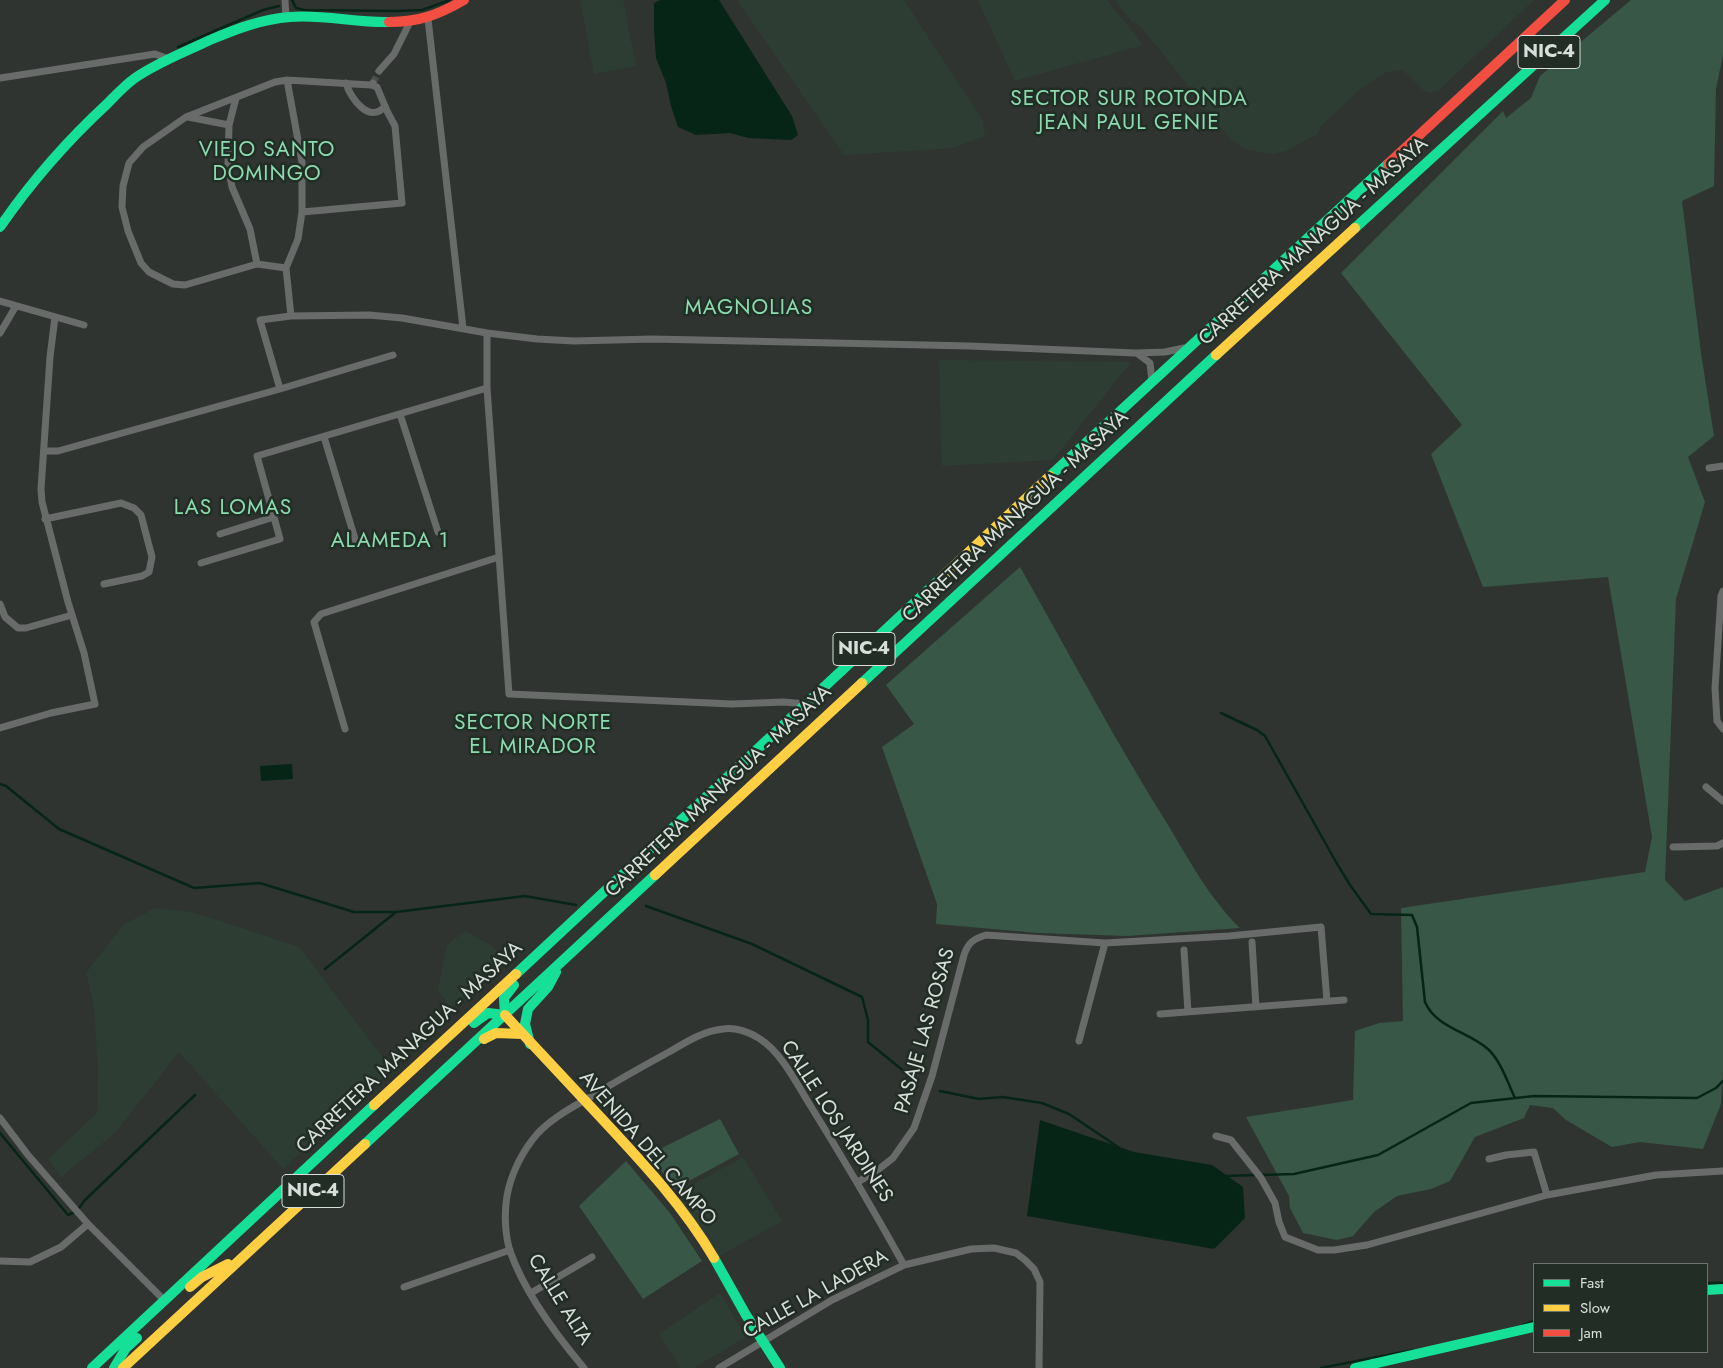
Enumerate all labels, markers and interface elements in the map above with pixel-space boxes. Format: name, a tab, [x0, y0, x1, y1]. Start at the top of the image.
road number: NIC-4	[1518, 36, 1580, 68]
district label: SECTOR SUR ROTONDA JEAN PAUL GENIE	[1008, 87, 1250, 137]
street label: CARRETERA MANAGUA - MASAYA	[1194, 133, 1434, 351]
district label: VIEJO SANTO DOMINGO	[197, 138, 337, 188]
district label: MAGNOLIAS	[684, 296, 814, 322]
street label: CARRETERA MANAGUA - MASAYA	[898, 406, 1134, 628]
district label: LAS LOMAS	[173, 496, 293, 522]
district label: ALAMEDA 1	[330, 529, 450, 555]
road number: NIC-4	[833, 633, 895, 666]
street label: CARRETERA MANAGUA - MASAYA	[601, 681, 837, 903]
district label: SECTOR NORTE EL MIRADOR	[452, 711, 614, 761]
street label: CARRETERA MANAGUA - MASAYA	[292, 937, 528, 1159]
street label: PASAJE LAS ROSAS	[891, 946, 961, 1116]
street label: CALLE LOS JARDINES	[775, 1037, 897, 1207]
street label: AVENIDA DEL CAMPO	[573, 1067, 721, 1231]
road number: NIC-4	[282, 1174, 344, 1208]
street label: CALLE LA LADERA	[739, 1245, 893, 1345]
street label: CALLE ALTA	[522, 1250, 596, 1350]
legend	[1533, 1263, 1708, 1353]
text: Fast	[1580, 1272, 1604, 1294]
text: Slow	[1580, 1297, 1610, 1319]
text: Jam	[1580, 1322, 1603, 1344]

